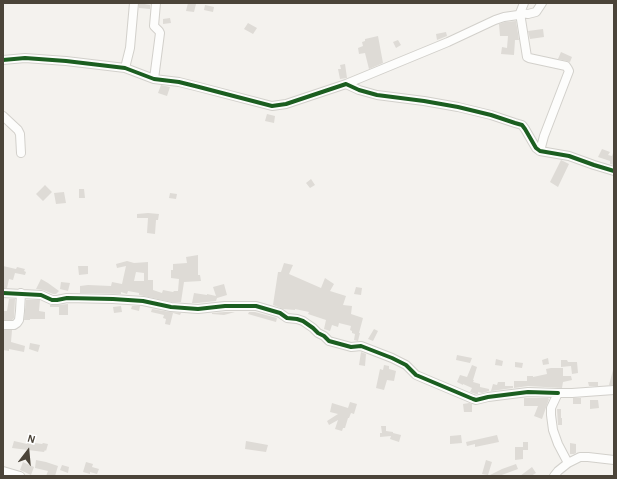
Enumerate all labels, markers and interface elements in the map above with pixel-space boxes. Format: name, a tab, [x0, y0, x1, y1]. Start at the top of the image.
north arrow	[8, 431, 48, 471]
text: N	[26, 433, 37, 445]

